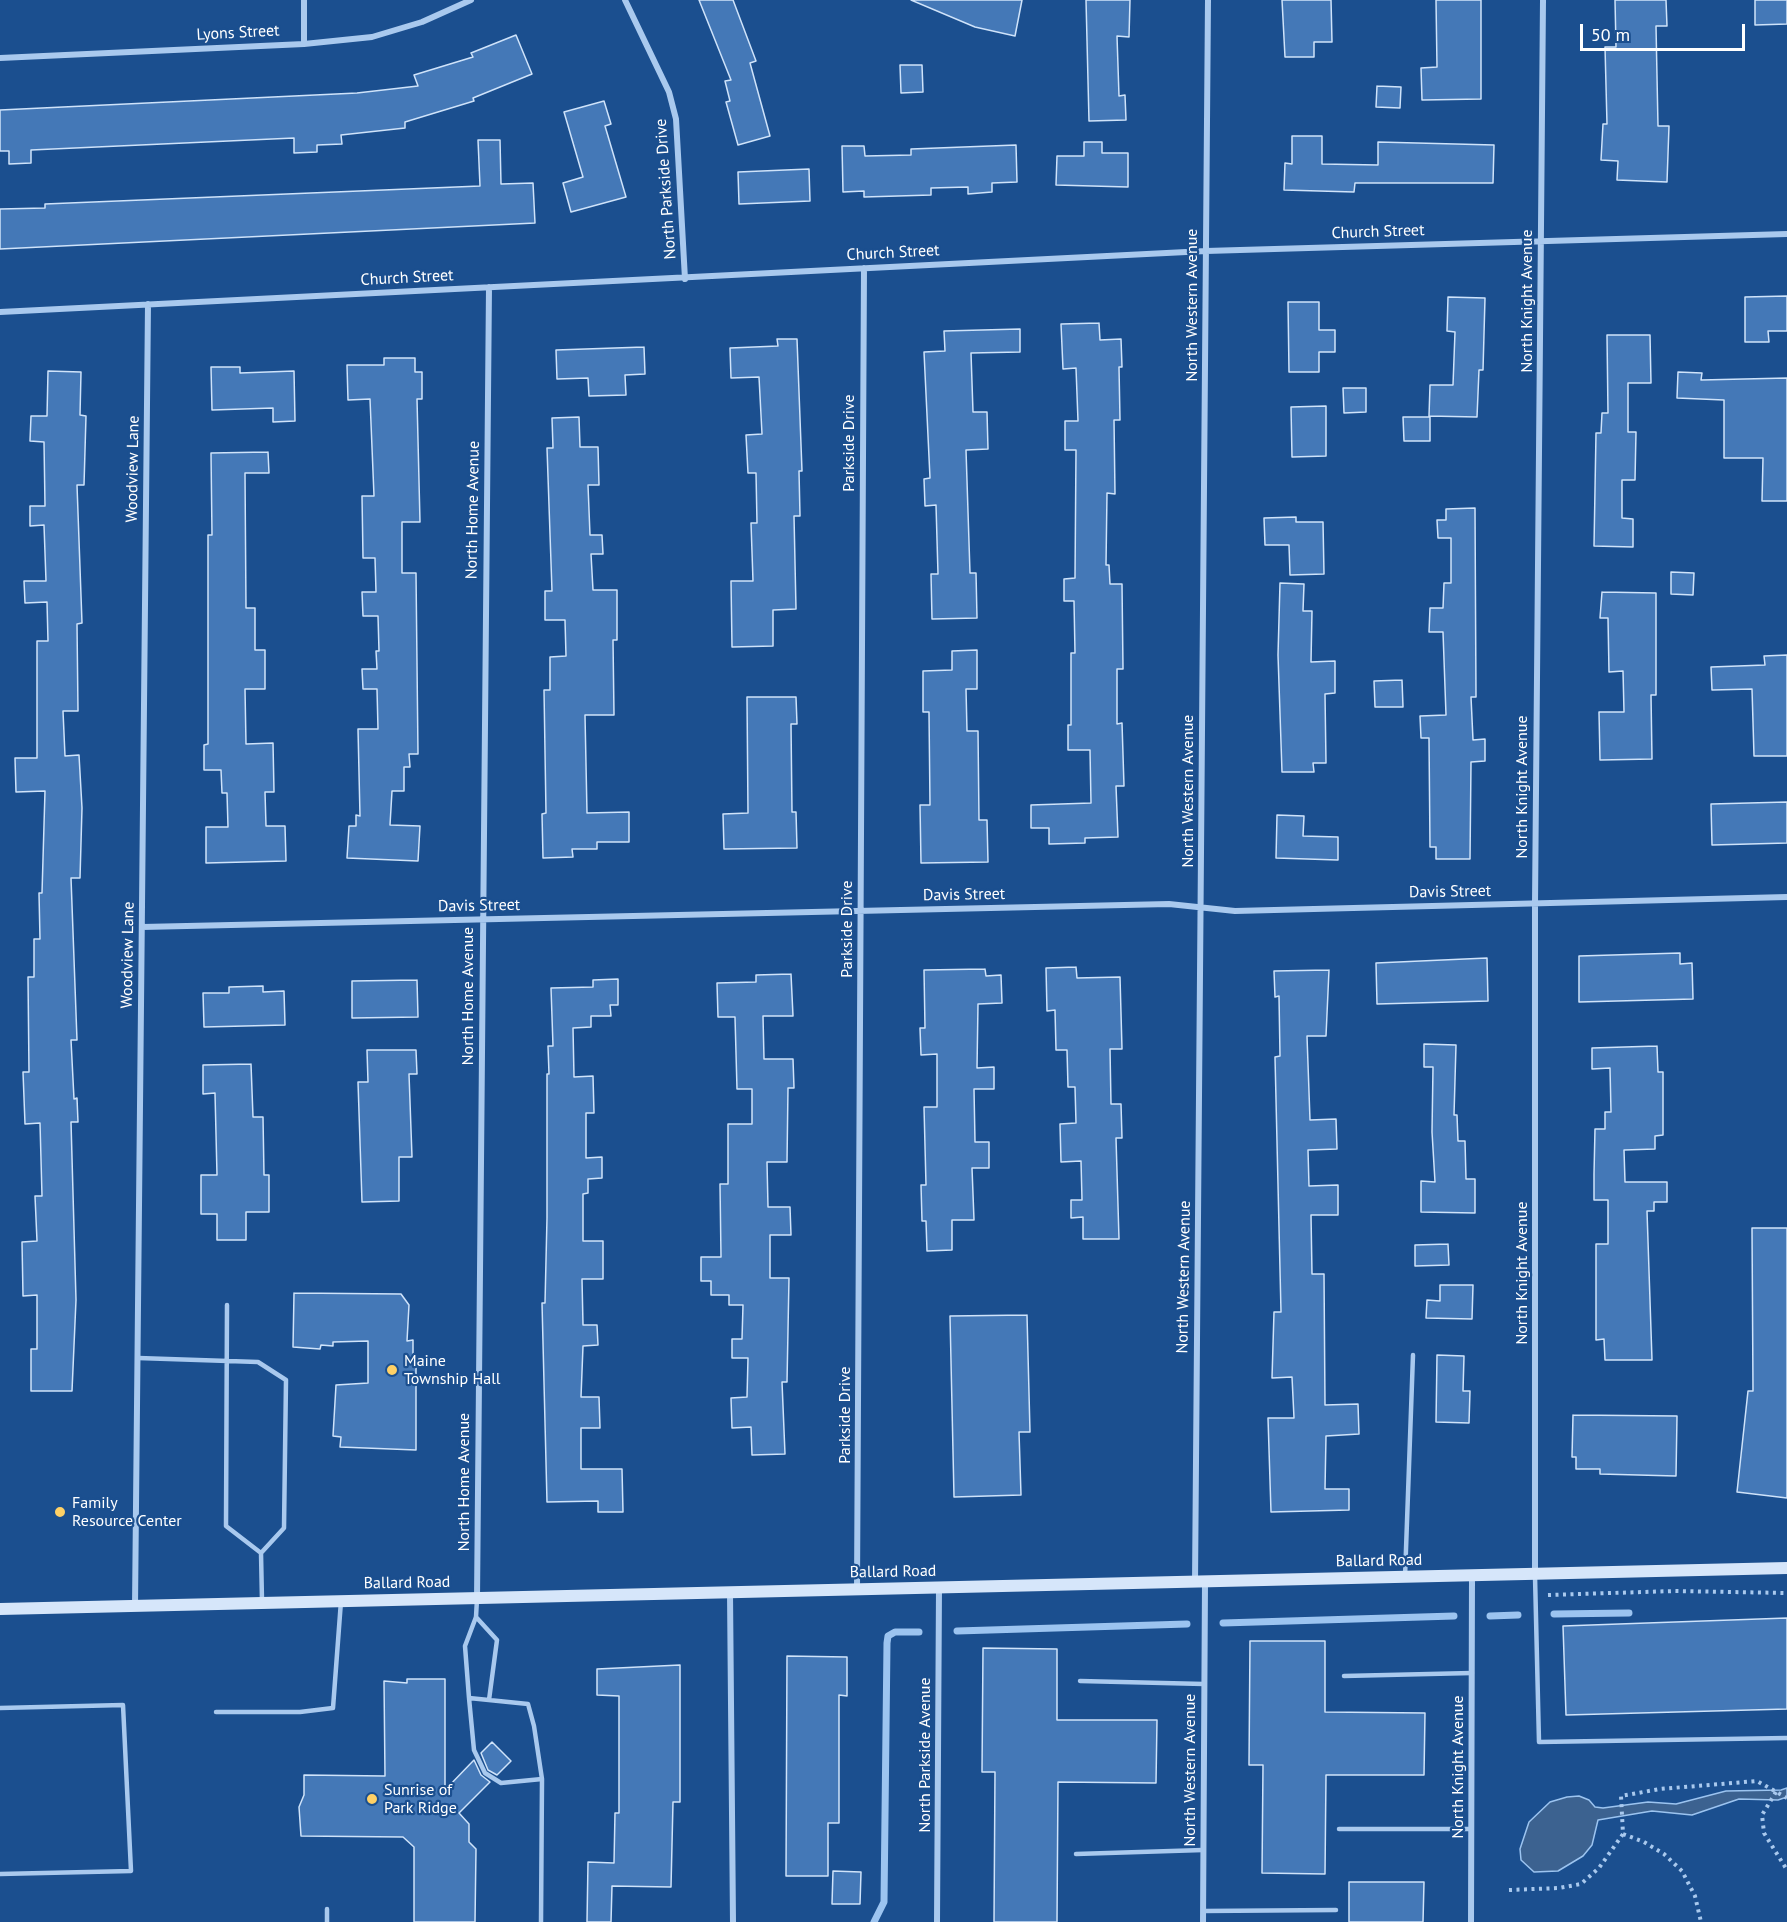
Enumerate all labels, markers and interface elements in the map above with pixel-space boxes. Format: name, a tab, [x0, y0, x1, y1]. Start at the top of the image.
scale bar	[1583, 12, 1748, 50]
street label: Lyons Street	[196, 21, 280, 45]
text: 50 m	[1591, 23, 1630, 46]
street label: North Parkside Drive	[652, 118, 680, 260]
street label: Church Street	[1331, 221, 1425, 243]
street label: North Western Avenue	[1182, 229, 1202, 381]
street label: North Knight Avenue	[1517, 229, 1537, 373]
street label: Church Street	[846, 241, 940, 265]
street label: Church Street	[360, 266, 454, 290]
street label: Parkside Drive	[839, 394, 859, 492]
street label: Woodview Lane	[122, 415, 144, 523]
street label: North Home Avenue	[462, 441, 484, 579]
street label: North Western Avenue	[1178, 715, 1198, 867]
street label: North Knight Avenue	[1512, 715, 1532, 859]
street label: Parkside Drive	[837, 880, 857, 978]
street label: Davis Street	[1409, 882, 1491, 902]
street label: Davis Street	[923, 885, 1005, 905]
street label: Davis Street	[438, 896, 520, 916]
street label: Woodview Lane	[117, 901, 139, 1009]
street label: North Home Avenue	[458, 927, 478, 1065]
street label: North Western Avenue	[1173, 1200, 1195, 1354]
street label: North Knight Avenue	[1512, 1201, 1532, 1345]
place label: Maine Township Hall	[404, 1351, 500, 1389]
marker: Maine Township Hall	[385, 1363, 399, 1377]
street label: Parkside Drive	[835, 1366, 855, 1464]
street label: North Home Avenue	[454, 1413, 474, 1551]
place label: Family Resource Center	[72, 1493, 182, 1531]
marker: Family Resource Center	[53, 1505, 67, 1519]
street label: Ballard Road	[1335, 1551, 1423, 1571]
street label: Ballard Road	[849, 1562, 937, 1582]
street label: Ballard Road	[363, 1573, 451, 1593]
street label: North Parkside Avenue	[915, 1677, 935, 1833]
street label: North Western Avenue	[1180, 1694, 1200, 1846]
street label: North Knight Avenue	[1448, 1695, 1468, 1839]
place label: Sunrise of Park Ridge	[384, 1780, 457, 1818]
marker: Sunrise of Park Ridge	[365, 1792, 379, 1806]

